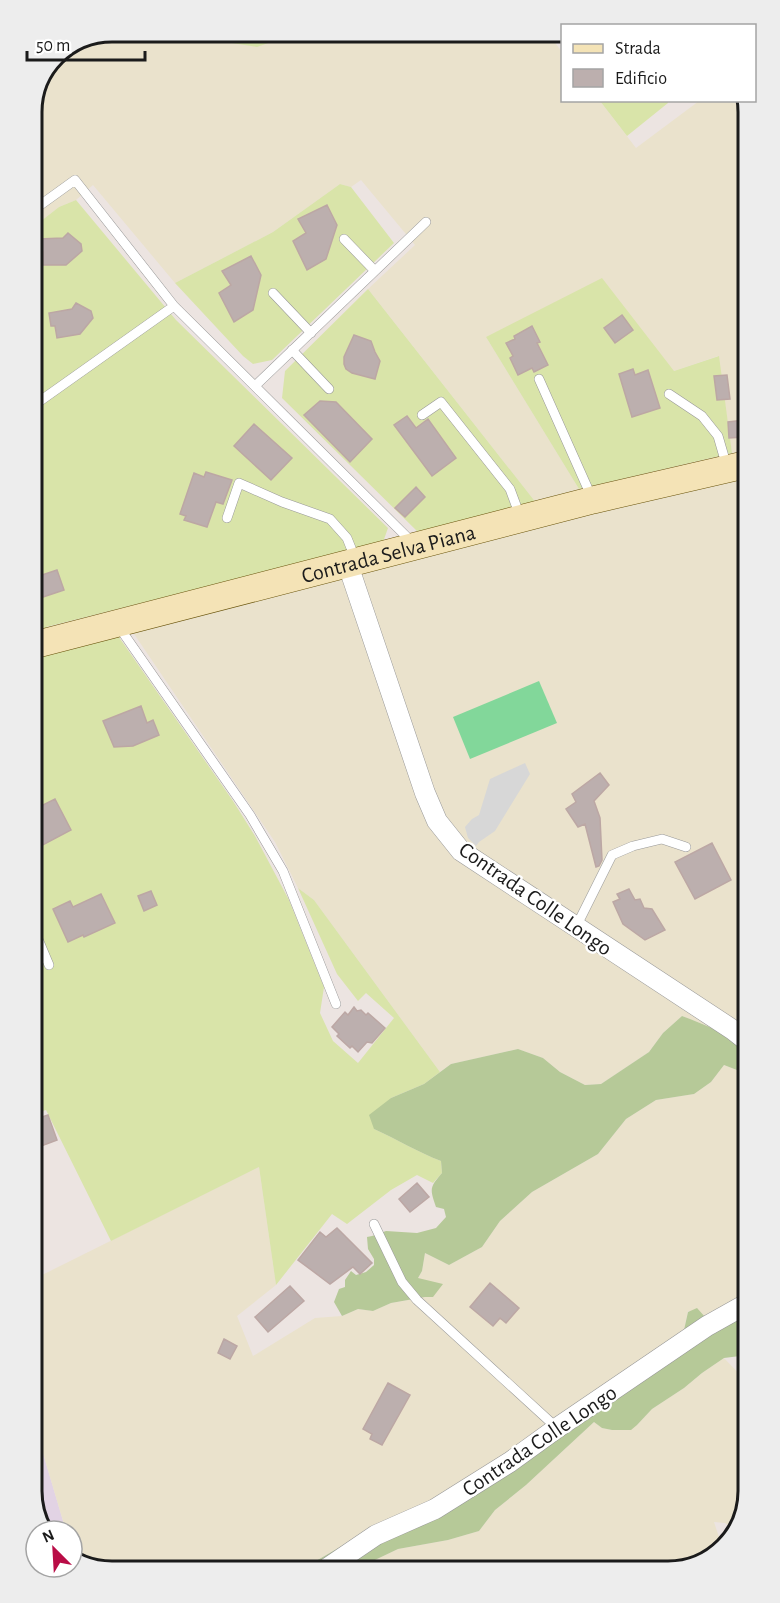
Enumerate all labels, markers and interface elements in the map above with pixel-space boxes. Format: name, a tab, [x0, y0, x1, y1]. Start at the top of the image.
scale bar	[27, 24, 146, 62]
legend	[561, 24, 756, 102]
text: 50 m	[36, 37, 70, 55]
text: Strada	[615, 40, 661, 58]
text: Edificio	[615, 70, 667, 88]
street label: Contrada Selva Piana	[299, 521, 478, 587]
street label: Contrada Colle Longo	[455, 838, 616, 960]
street label: Contrada Colle Longo	[458, 1381, 621, 1501]
north arrow	[24, 1519, 84, 1579]
text: N	[40, 1527, 57, 1546]

